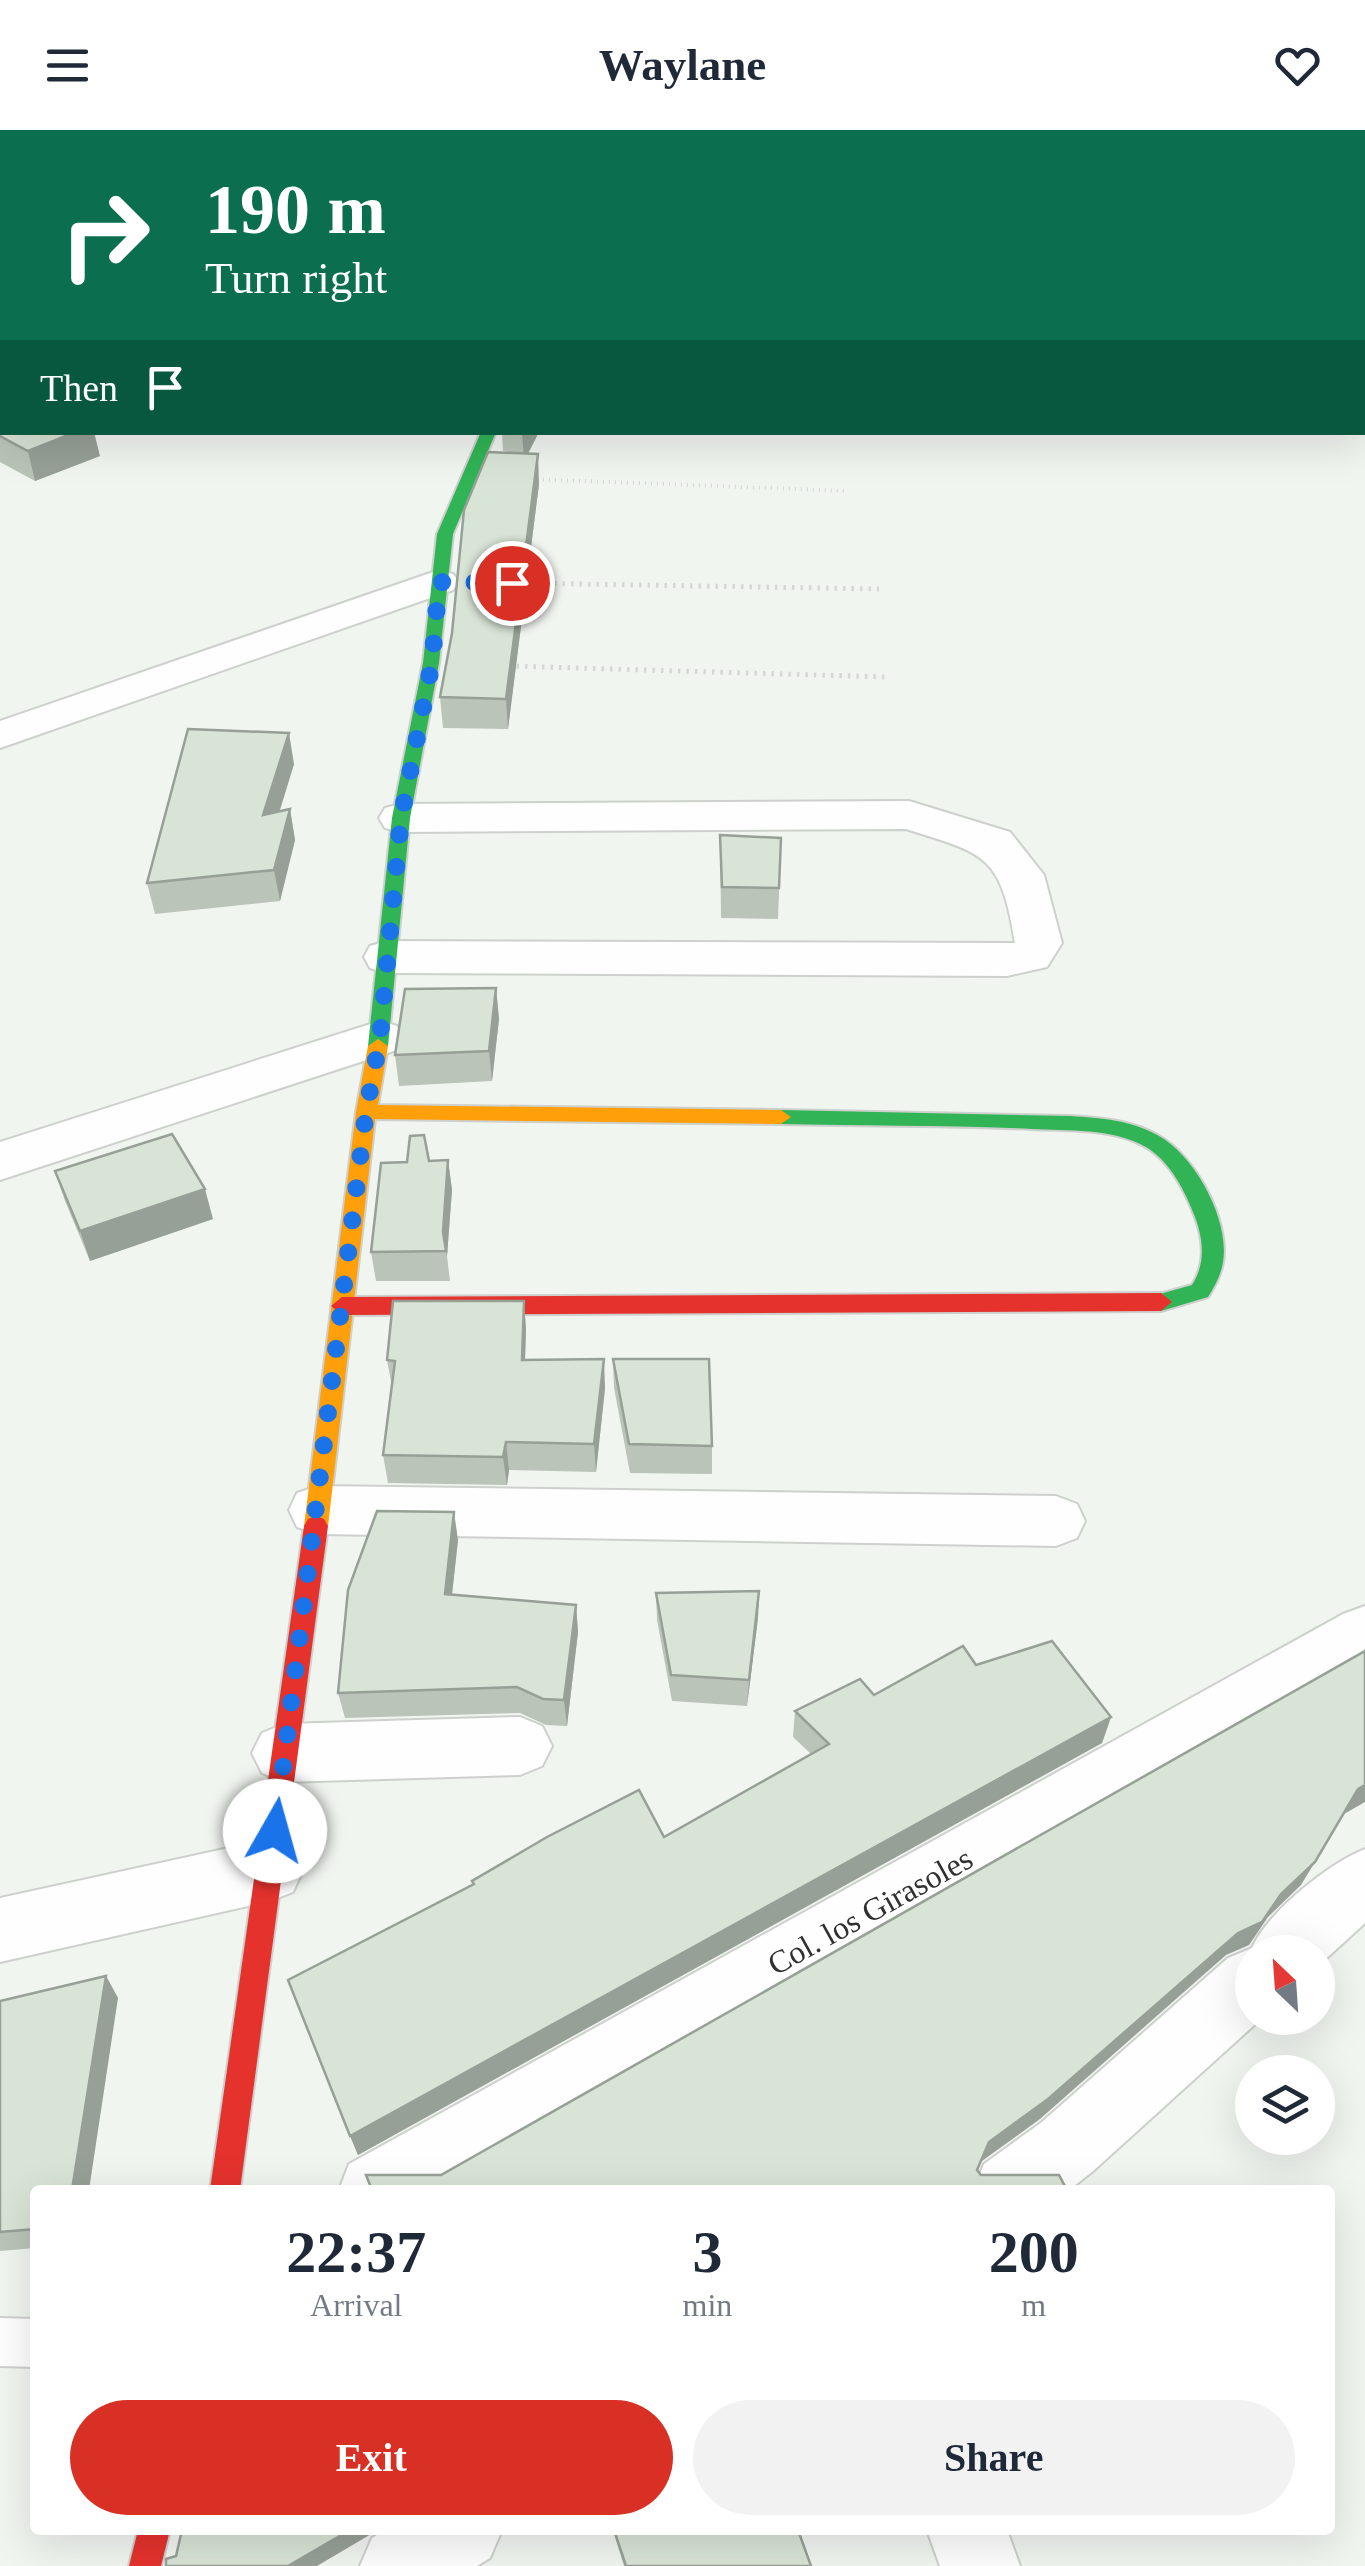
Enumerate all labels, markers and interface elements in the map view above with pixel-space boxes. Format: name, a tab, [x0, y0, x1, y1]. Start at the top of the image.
icon: menu	[40, 38, 95, 93]
icon: heart	[1270, 38, 1325, 93]
text: Waylane	[599, 40, 766, 90]
icon: right	[40, 170, 170, 300]
text: 190 m	[205, 171, 386, 248]
text: Turn right	[205, 253, 387, 303]
icon: arrive	[138, 360, 193, 415]
text: Then	[40, 367, 118, 409]
pin	[470, 541, 555, 626]
icon: arrive	[485, 556, 540, 611]
position arrow	[223, 1779, 327, 1883]
street label: Col. los Girasoles	[761, 1840, 979, 1982]
north arrow	[1235, 1935, 1335, 2035]
map controls	[1235, 1935, 1335, 2155]
button: layers	[1235, 2055, 1335, 2155]
text: 22:37	[286, 2219, 426, 2285]
text: 3	[692, 2219, 722, 2285]
text: 200	[989, 2219, 1079, 2285]
text: Arrival	[310, 2287, 402, 2323]
text: min	[683, 2287, 732, 2323]
text: m	[1021, 2287, 1046, 2323]
button: Exit	[70, 2400, 673, 2515]
button: Share	[693, 2400, 1295, 2515]

